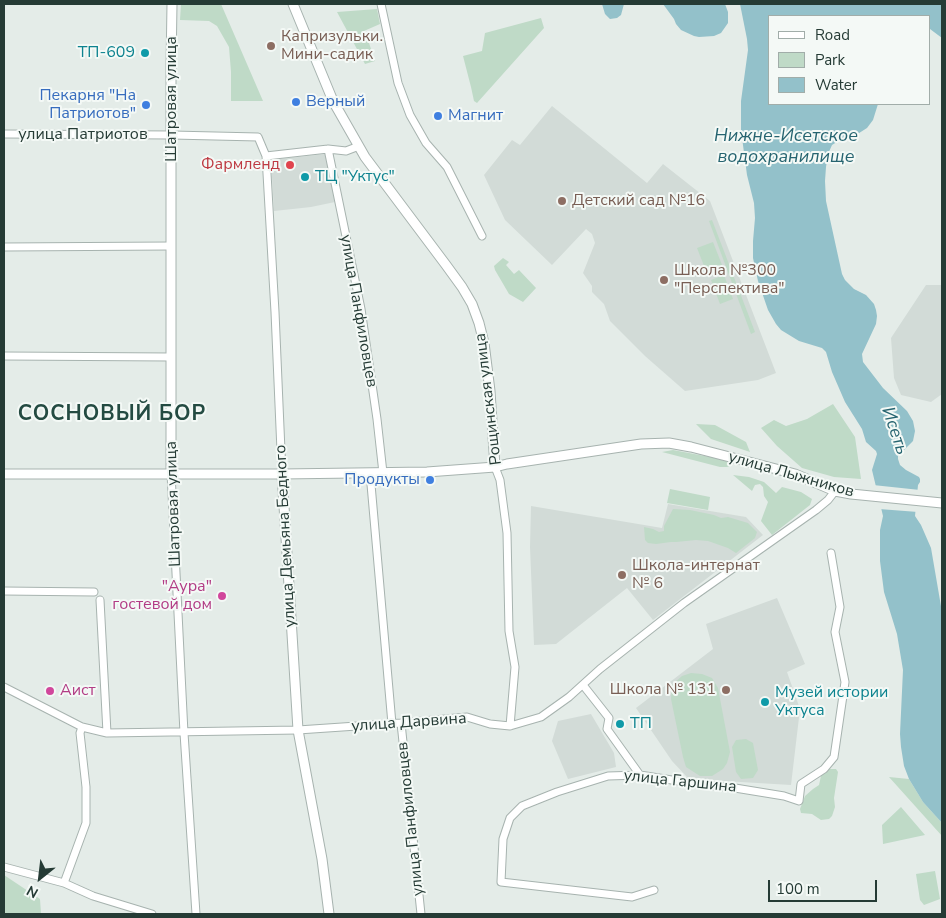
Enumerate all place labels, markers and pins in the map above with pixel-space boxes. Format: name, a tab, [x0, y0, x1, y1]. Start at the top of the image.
place label: Капризульки. Мини-садик	[281, 27, 383, 65]
marker: Капризульки. Мини-садик	[265, 40, 277, 52]
place label: ТП-609	[78, 43, 135, 63]
marker: ТП-609	[139, 47, 151, 59]
place label: Пекарня "На Патриотов"	[40, 86, 136, 124]
place label: Верный	[306, 92, 365, 112]
marker: Верный	[290, 96, 302, 108]
marker: Пекарня "На Патриотов"	[140, 99, 152, 111]
place label: Магнит	[448, 106, 503, 126]
marker: Магнит	[432, 110, 444, 122]
place label: Фармленд	[201, 155, 280, 175]
marker: Фармленд	[284, 159, 296, 171]
place label: ТЦ "Уктус"	[315, 167, 395, 187]
marker: ТЦ "Уктус"	[299, 171, 311, 183]
place label: Детский сад №16	[572, 191, 705, 211]
marker: Детский сад №16	[556, 195, 568, 207]
place label: Школа №300 "Перспектива"	[674, 261, 785, 299]
marker: Школа №300 "Перспектива"	[658, 274, 670, 286]
place label: Продукты	[344, 470, 420, 490]
marker: Продукты	[424, 474, 436, 486]
place label: Школа-интернат № 6	[632, 556, 760, 594]
marker: Школа-интернат № 6	[616, 569, 628, 581]
place label: "Аура" гостевой дом	[112, 577, 212, 615]
marker: "Аура" гостевой дом	[216, 590, 228, 602]
place label: Школа № 131	[610, 680, 716, 700]
place label: Аист	[60, 681, 96, 701]
place label: Музей истории Уктуса	[775, 683, 888, 721]
marker: Школа № 131	[720, 684, 732, 696]
marker: Аист	[44, 685, 56, 697]
marker: Музей истории Уктуса	[759, 696, 771, 708]
place label: ТП	[630, 714, 652, 734]
marker: ТП	[614, 718, 626, 730]

